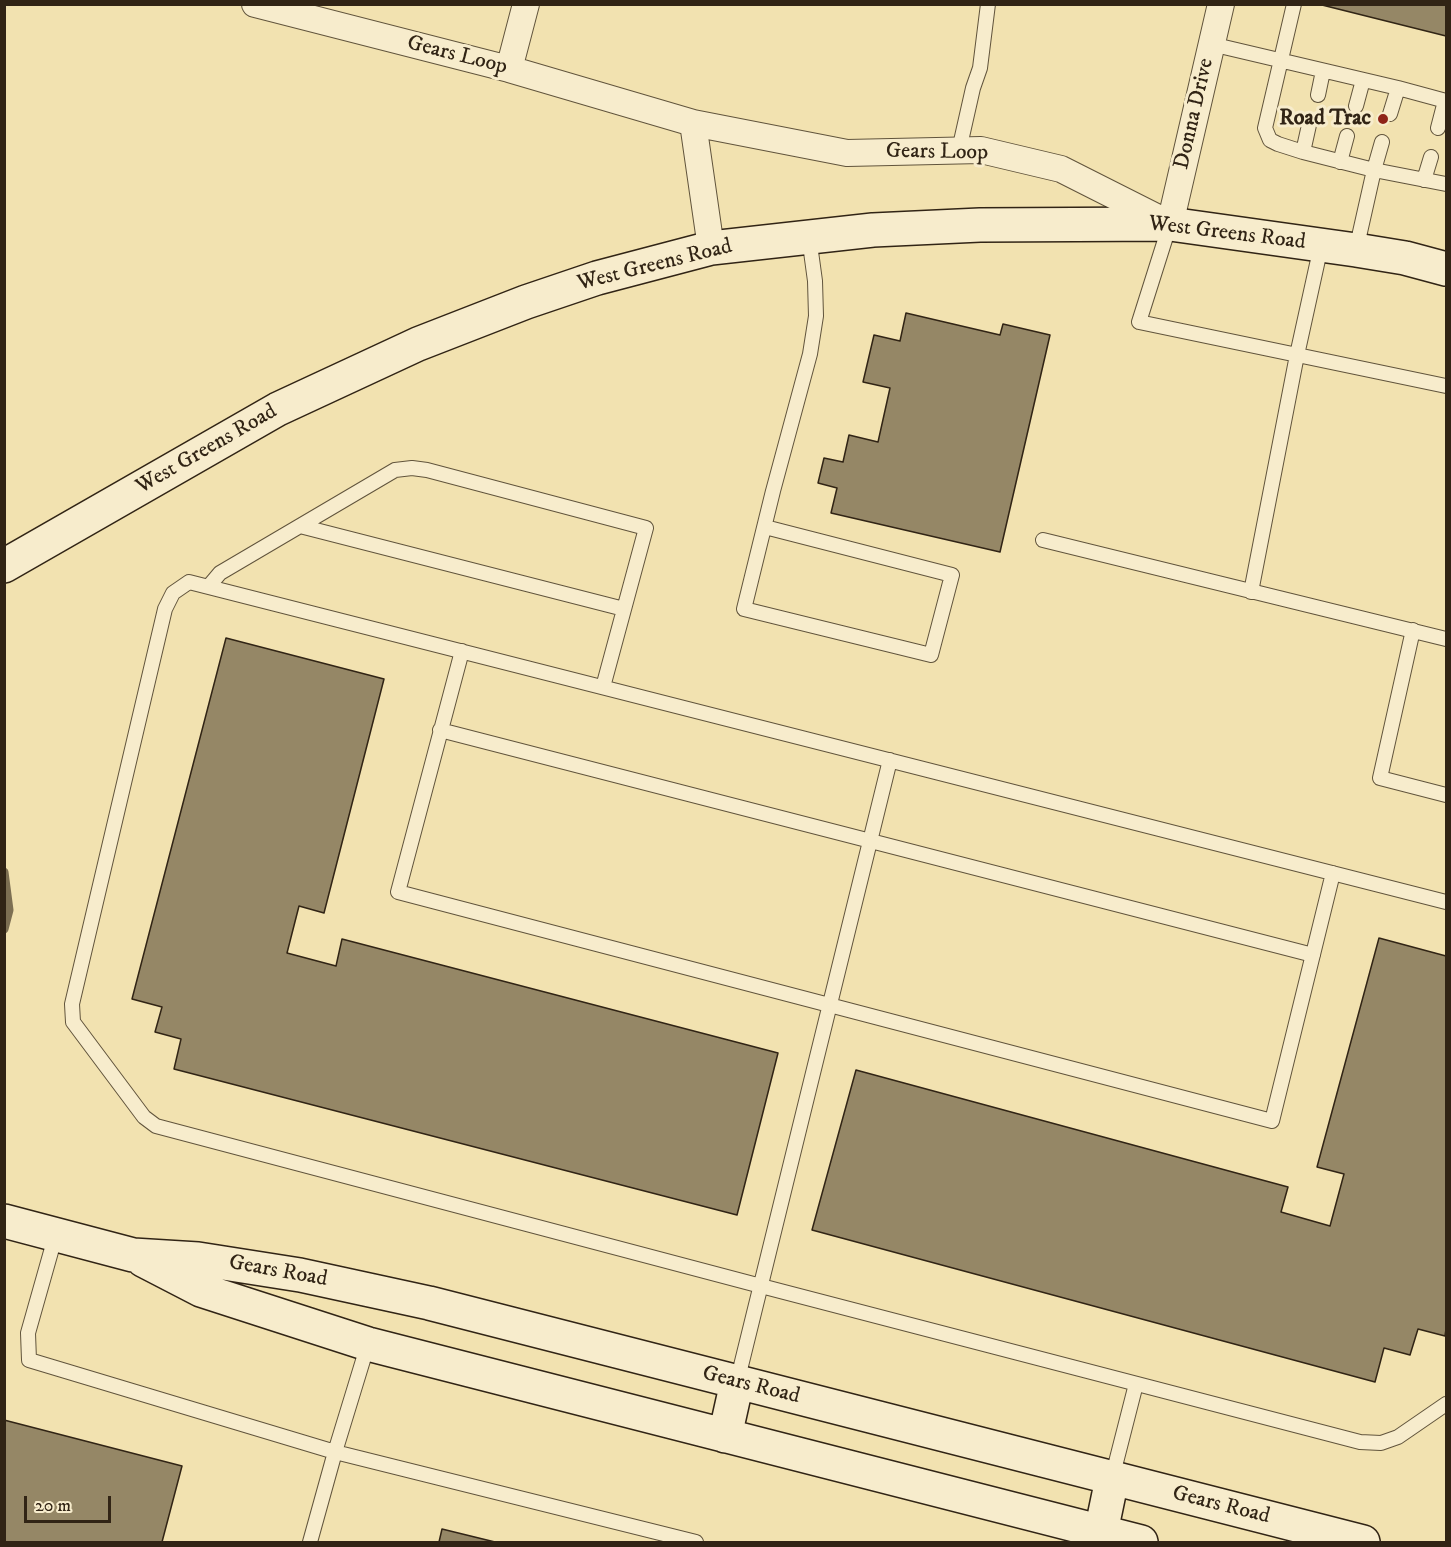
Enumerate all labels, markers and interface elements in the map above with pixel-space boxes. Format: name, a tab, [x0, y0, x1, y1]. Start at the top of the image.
street label: Gears Loop	[404, 31, 510, 81]
street label: Donna Drive	[1169, 56, 1221, 172]
place label: Road Trac	[1279, 106, 1371, 132]
marker: Road Trac	[1376, 112, 1390, 126]
street label: Gears Loop	[886, 139, 988, 167]
street label: West Greens Road	[1147, 211, 1307, 257]
street label: West Greens Road	[575, 234, 735, 298]
street label: West Greens Road	[132, 399, 282, 501]
street label: Gears Road	[227, 1250, 329, 1294]
street label: Gears Road	[699, 1361, 803, 1411]
street label: Gears Road	[1169, 1481, 1273, 1531]
scale bar	[27, 1484, 114, 1522]
text: 20 m	[35, 1495, 71, 1517]

